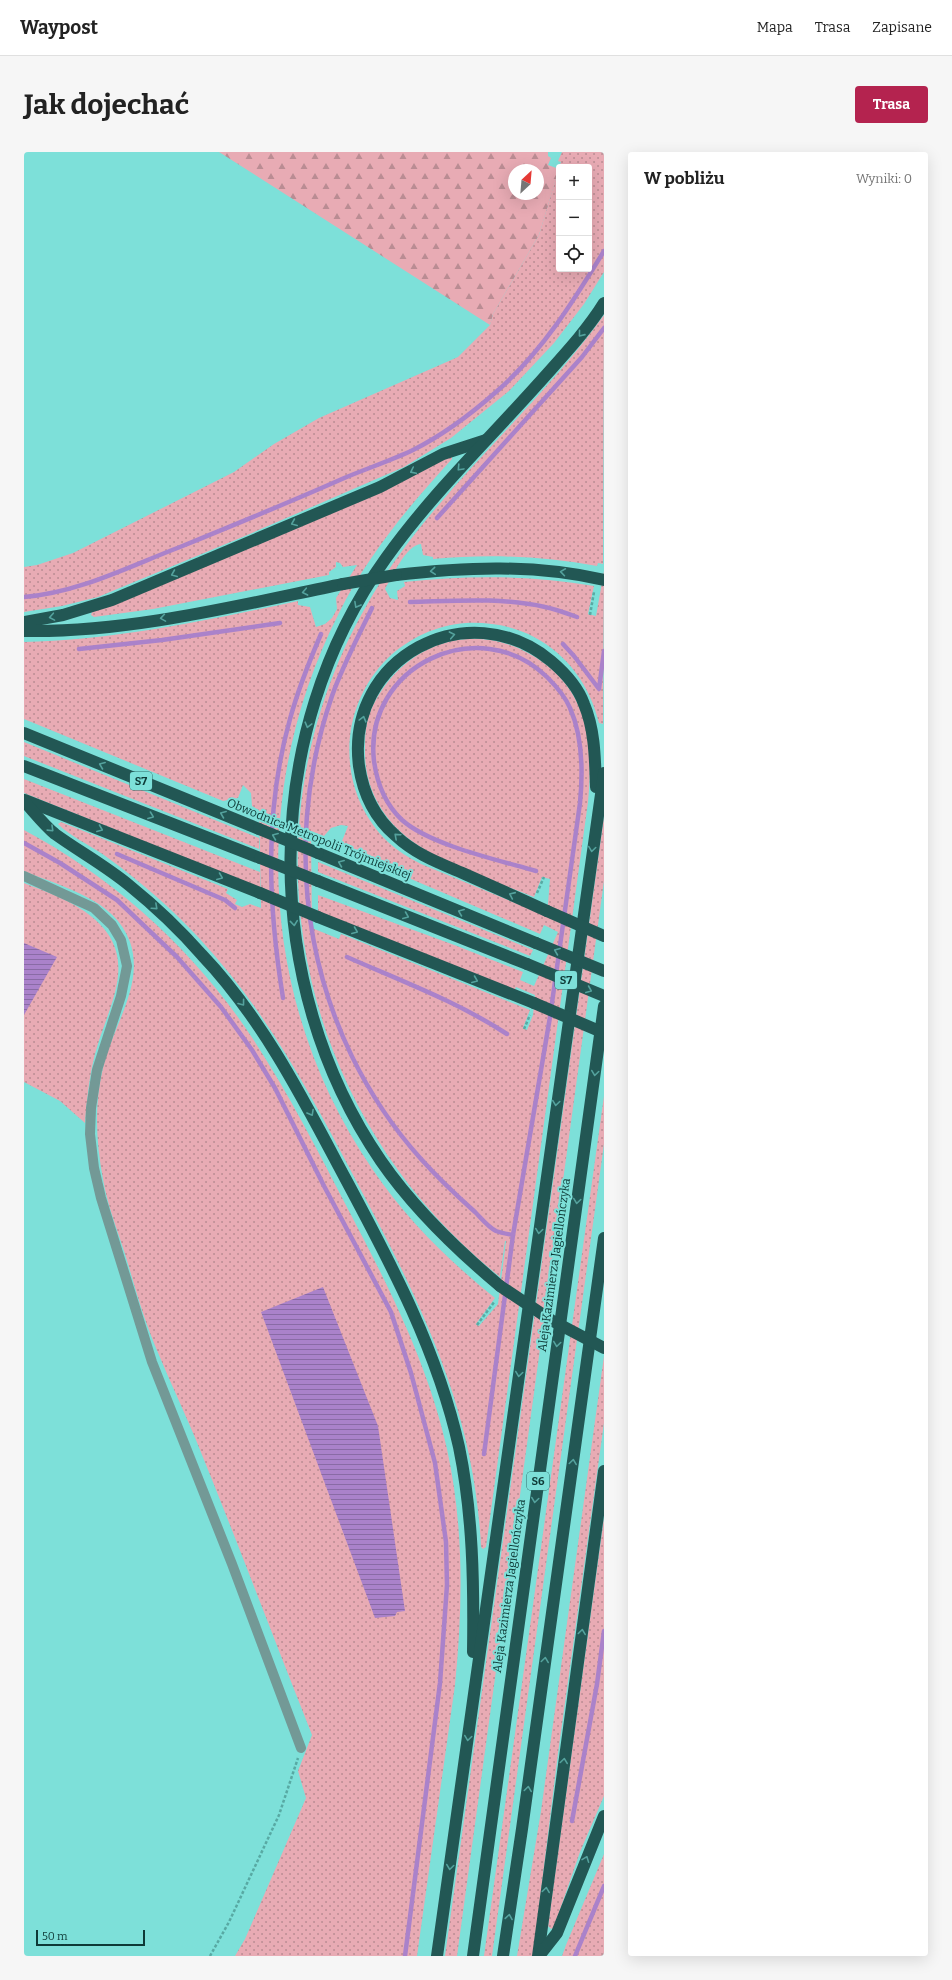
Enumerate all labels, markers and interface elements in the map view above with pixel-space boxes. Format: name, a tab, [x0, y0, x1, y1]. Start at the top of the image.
text: Waypost	[20, 16, 98, 39]
text: Mapa	[757, 19, 793, 36]
text: Trasa	[815, 19, 850, 36]
text: Zapisane	[872, 19, 932, 36]
button: Trasa	[855, 86, 928, 123]
text: Jak dojechać	[24, 88, 189, 121]
north arrow	[508, 164, 544, 200]
map controls	[556, 164, 592, 272]
button: +	[556, 164, 592, 200]
text: W pobliżu	[644, 168, 725, 189]
text: Wyniki: 0	[856, 171, 912, 186]
button: −	[556, 200, 592, 236]
button: locate	[556, 236, 592, 272]
one-way arrow	[578, 330, 585, 337]
one-way arrow	[457, 463, 465, 471]
one-way arrow	[409, 466, 417, 474]
one-way arrow	[290, 519, 297, 527]
one-way arrow	[430, 566, 436, 575]
one-way arrow	[560, 568, 566, 577]
one-way arrow	[171, 569, 178, 577]
one-way arrow	[302, 587, 308, 596]
one-way arrow	[354, 601, 362, 608]
one-way arrow	[48, 612, 55, 621]
one-way arrow	[160, 613, 167, 622]
one-way arrow	[449, 631, 456, 639]
one-way arrow	[358, 715, 366, 722]
one-way arrow	[304, 721, 313, 728]
one-way arrow	[99, 762, 107, 770]
road number: S7	[130, 772, 152, 790]
street label: Obwodnica Metropolii Trójmiejskiej	[225, 796, 413, 882]
one-way arrow	[148, 811, 155, 819]
one-way arrow	[219, 811, 226, 819]
one-way arrow	[46, 824, 54, 832]
one-way arrow	[96, 824, 103, 832]
one-way arrow	[272, 832, 279, 840]
one-way arrow	[394, 834, 401, 841]
one-way arrow	[588, 846, 597, 852]
one-way arrow	[337, 859, 344, 867]
one-way arrow	[217, 873, 224, 881]
one-way arrow	[508, 892, 516, 900]
one-way arrow	[150, 903, 157, 910]
one-way arrow	[458, 909, 466, 917]
one-way arrow	[403, 912, 410, 920]
one-way arrow	[289, 920, 298, 926]
one-way arrow	[350, 926, 358, 934]
one-way arrow	[554, 948, 561, 956]
road number: S7	[555, 971, 577, 989]
one-way arrow	[472, 975, 479, 983]
one-way arrow	[585, 985, 592, 993]
one-way arrow	[237, 999, 245, 1006]
one-way arrow	[591, 1069, 600, 1076]
one-way arrow	[552, 1100, 561, 1106]
one-way arrow	[306, 1109, 313, 1116]
street label: Aleja Kazimierza Jagiellończyka	[535, 1177, 573, 1353]
one-way arrow	[573, 1198, 582, 1204]
one-way arrow	[535, 1228, 544, 1235]
one-way arrow	[553, 1341, 562, 1347]
one-way arrow	[515, 1371, 524, 1377]
one-way arrow	[568, 1459, 577, 1465]
road number: S6	[527, 1472, 549, 1490]
one-way arrow	[531, 1497, 540, 1504]
street label: Aleja Kazimierza Jagiellończyka	[490, 1498, 528, 1674]
one-way arrow	[577, 1629, 586, 1635]
one-way arrow	[540, 1657, 549, 1663]
one-way arrow	[464, 1735, 473, 1741]
one-way arrow	[559, 1758, 568, 1764]
one-way arrow	[523, 1786, 532, 1792]
one-way arrow	[582, 1855, 590, 1862]
one-way arrow	[446, 1864, 455, 1870]
one-way arrow	[541, 1886, 550, 1893]
one-way arrow	[504, 1914, 512, 1921]
scale bar	[36, 1928, 145, 1947]
text: 50 m	[42, 1930, 68, 1943]

